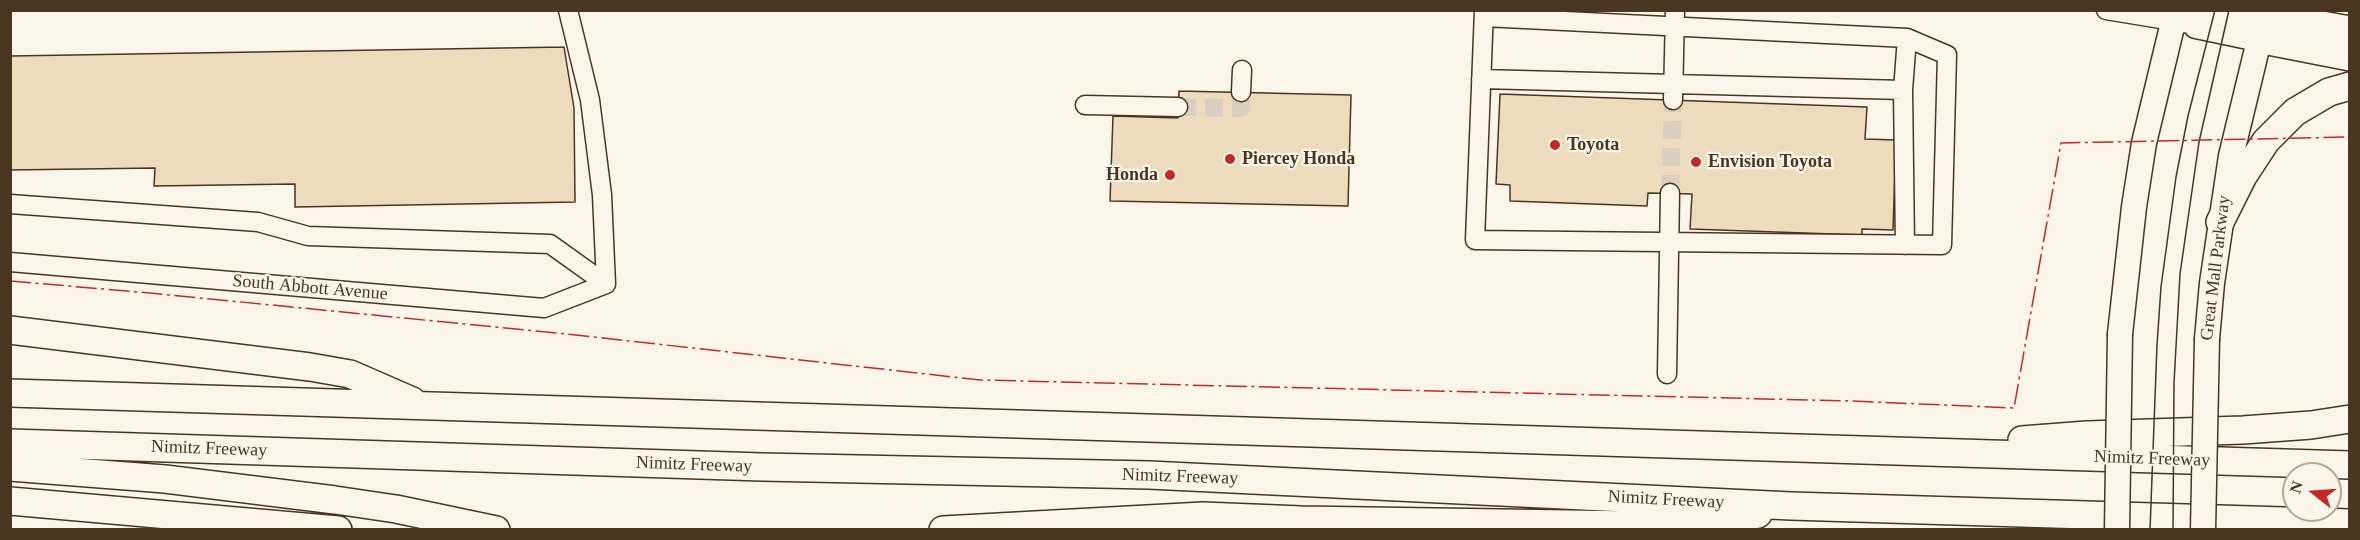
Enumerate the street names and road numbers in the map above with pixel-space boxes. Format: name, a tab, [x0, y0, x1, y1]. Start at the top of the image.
street label: Great Mall Parkway	[2196, 194, 2236, 342]
street label: South Abbott Avenue	[232, 270, 388, 306]
street label: Nimitz Freeway	[150, 436, 268, 462]
street label: Nimitz Freeway	[2093, 446, 2211, 472]
street label: Nimitz Freeway	[635, 452, 753, 478]
street label: Nimitz Freeway	[1121, 464, 1239, 490]
street label: Nimitz Freeway	[1607, 486, 1725, 514]

